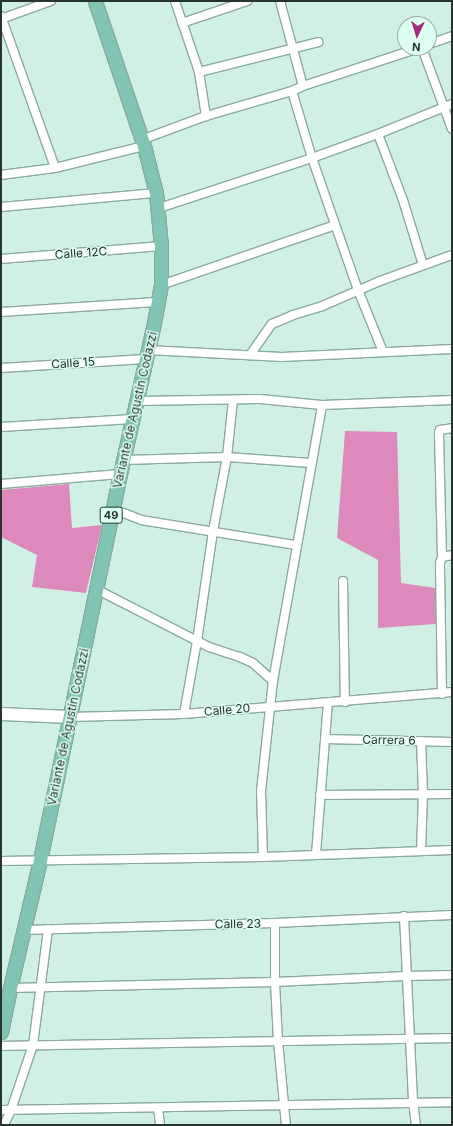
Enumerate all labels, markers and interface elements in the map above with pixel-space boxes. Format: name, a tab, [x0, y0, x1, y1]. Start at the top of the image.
north arrow	[397, 16, 437, 56]
text: N	[412, 40, 421, 54]
street label: Calle 12C	[54, 244, 108, 262]
street label: Variante de Agustín Codazzi	[110, 330, 160, 490]
street label: Calle 15	[51, 354, 95, 372]
road number: 49	[99, 506, 123, 524]
street label: Variante de Agustín Codazzi	[44, 647, 92, 807]
street label: Calle 20	[203, 701, 251, 719]
street label: Carrera 6	[362, 732, 416, 748]
street label: Calle 23	[215, 916, 261, 932]

